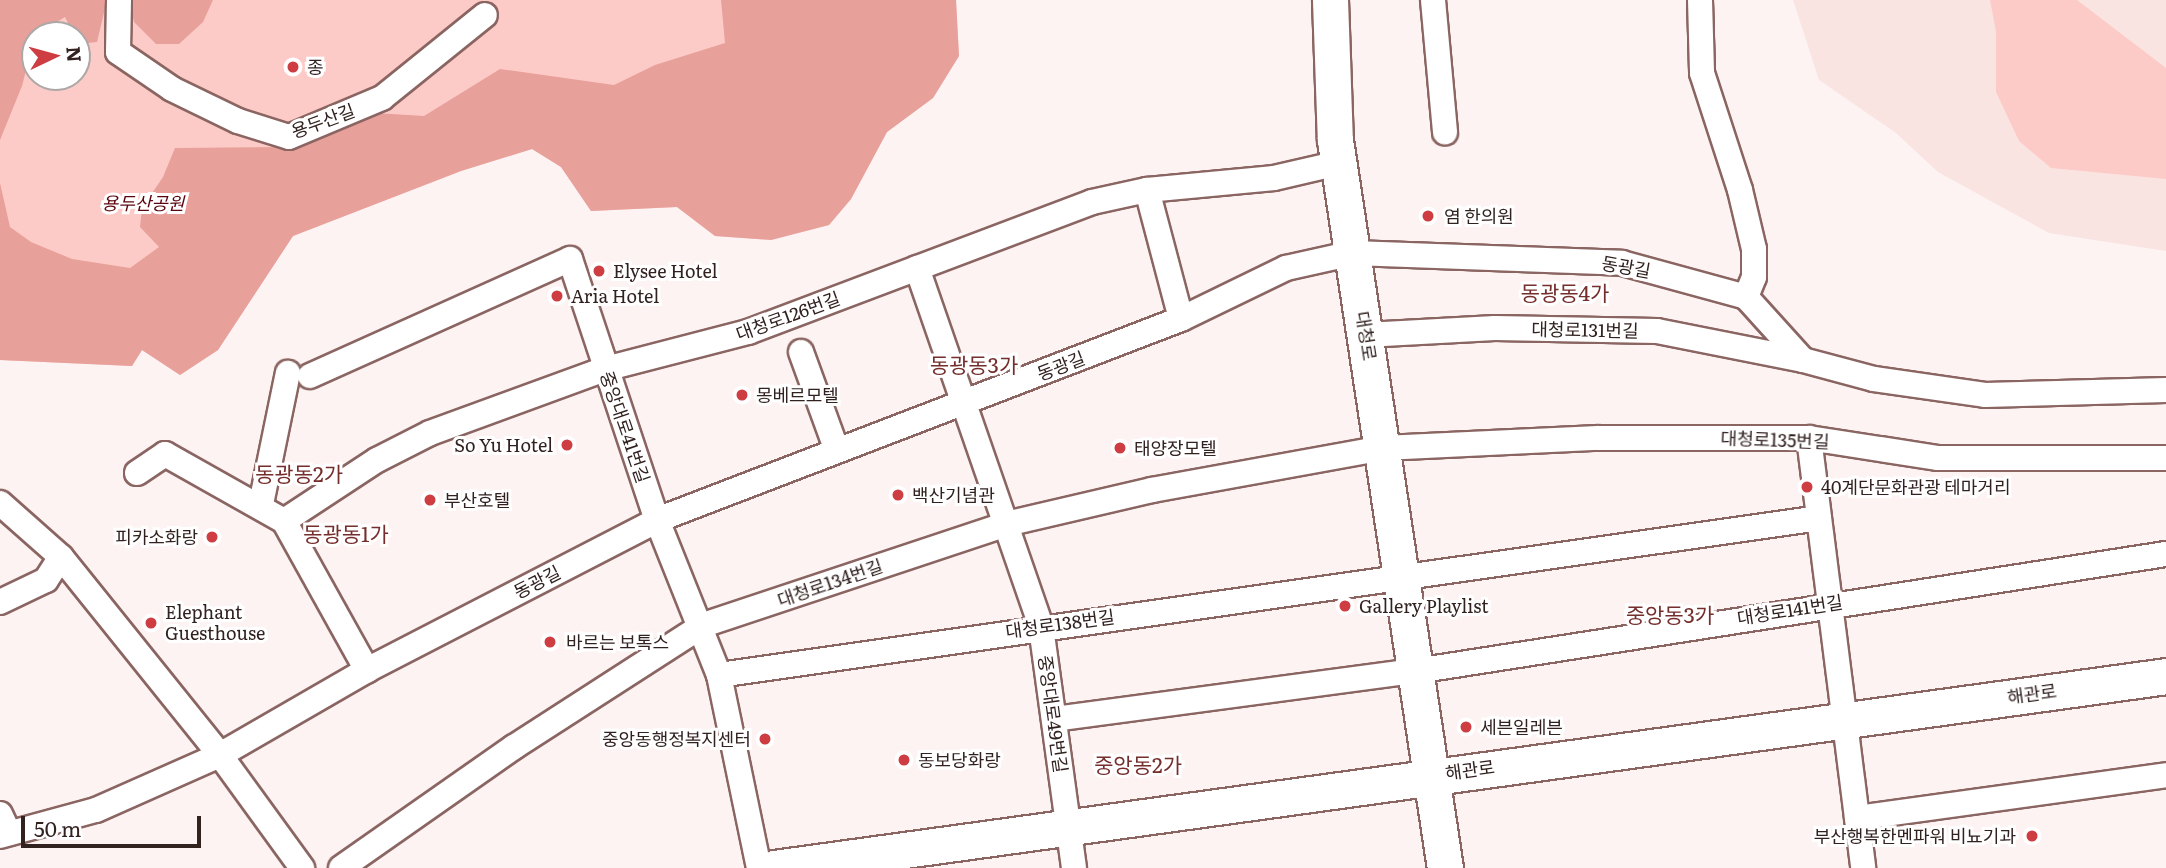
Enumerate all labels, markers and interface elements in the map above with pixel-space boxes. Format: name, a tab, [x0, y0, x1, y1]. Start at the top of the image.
north arrow	[21, 21, 91, 91]
text: N	[60, 45, 90, 64]
place label: 종	[307, 56, 324, 78]
marker: 종	[285, 59, 301, 75]
street label: 용두산길	[288, 100, 358, 142]
park label: 용두산공원	[102, 192, 184, 214]
place label: 염 한의원	[1444, 205, 1514, 227]
marker: 염 한의원	[1418, 206, 1438, 226]
street label: 동광길	[1600, 252, 1652, 282]
place label: Elysee Hotel	[613, 260, 718, 282]
marker: Elysee Hotel	[591, 263, 607, 279]
district label: 동광동4가	[1521, 279, 1609, 305]
place label: Aria Hotel	[571, 285, 659, 307]
street label: 대청로126번길	[733, 287, 843, 345]
marker: Aria Hotel	[549, 288, 565, 304]
street label: 대청로	[1351, 310, 1381, 362]
street label: 대청로131번길	[1531, 318, 1639, 342]
street label: 동광길	[1034, 347, 1088, 385]
district label: 동광동3가	[930, 351, 1018, 377]
street label: 중앙대로41번길	[596, 368, 654, 486]
place label: 몽베르모텔	[756, 384, 839, 406]
marker: 몽베르모텔	[734, 387, 750, 403]
street label: 대청로135번길	[1720, 427, 1830, 453]
place label: So Yu Hotel	[454, 434, 553, 456]
marker: So Yu Hotel	[559, 437, 575, 453]
place label: 태양장모텔	[1134, 437, 1217, 459]
marker: 태양장모텔	[1112, 440, 1128, 456]
district label: 동광동2가	[255, 460, 343, 486]
place label: 40계단문화관광 테마거리	[1821, 476, 2011, 498]
marker: 40계단문화관광 테마거리	[1799, 479, 1815, 495]
place label: 백산기념관	[912, 484, 995, 506]
marker: 백산기념관	[890, 487, 906, 503]
place label: 부산호텔	[444, 489, 510, 511]
marker: 부산호텔	[422, 492, 438, 508]
district label: 동광동1가	[303, 520, 389, 546]
place label: 피카소화랑	[115, 526, 198, 548]
marker: 피카소화랑	[204, 529, 220, 545]
street label: 대청로134번길	[775, 555, 885, 611]
street label: 동광길	[510, 561, 564, 603]
street label: 대청로141번길	[1736, 591, 1844, 629]
place label: Gallery Playlist	[1359, 595, 1488, 617]
marker: Gallery Playlist	[1337, 598, 1353, 614]
district label: 중앙동3가	[1626, 601, 1714, 627]
place label: Elephant Guesthouse	[165, 602, 265, 644]
street label: 대청로138번길	[1004, 606, 1116, 642]
marker: Elephant Guesthouse	[143, 615, 159, 631]
place label: 바르는 보톡스	[566, 631, 669, 653]
marker: 바르는 보톡스	[540, 632, 560, 652]
street label: 중앙대로49번길	[1034, 654, 1072, 774]
street label: 해관로	[2006, 680, 2058, 708]
place label: 세븐일레븐	[1480, 716, 1563, 738]
marker: 세븐일레븐	[1458, 719, 1474, 735]
place label: 중앙동행정복지센터	[602, 728, 751, 750]
marker: 중앙동행정복지센터	[757, 731, 773, 747]
place label: 동보당화랑	[918, 749, 1001, 771]
district label: 중앙동2가	[1094, 751, 1182, 777]
marker: 동보당화랑	[896, 752, 912, 768]
street label: 해관로	[1444, 756, 1496, 784]
scale bar	[24, 802, 205, 846]
text: 50 m	[34, 812, 81, 843]
place label: 부산행복한멘파워 비뇨기과	[1814, 825, 2016, 847]
marker: 부산행복한멘파워 비뇨기과	[2022, 826, 2042, 846]

